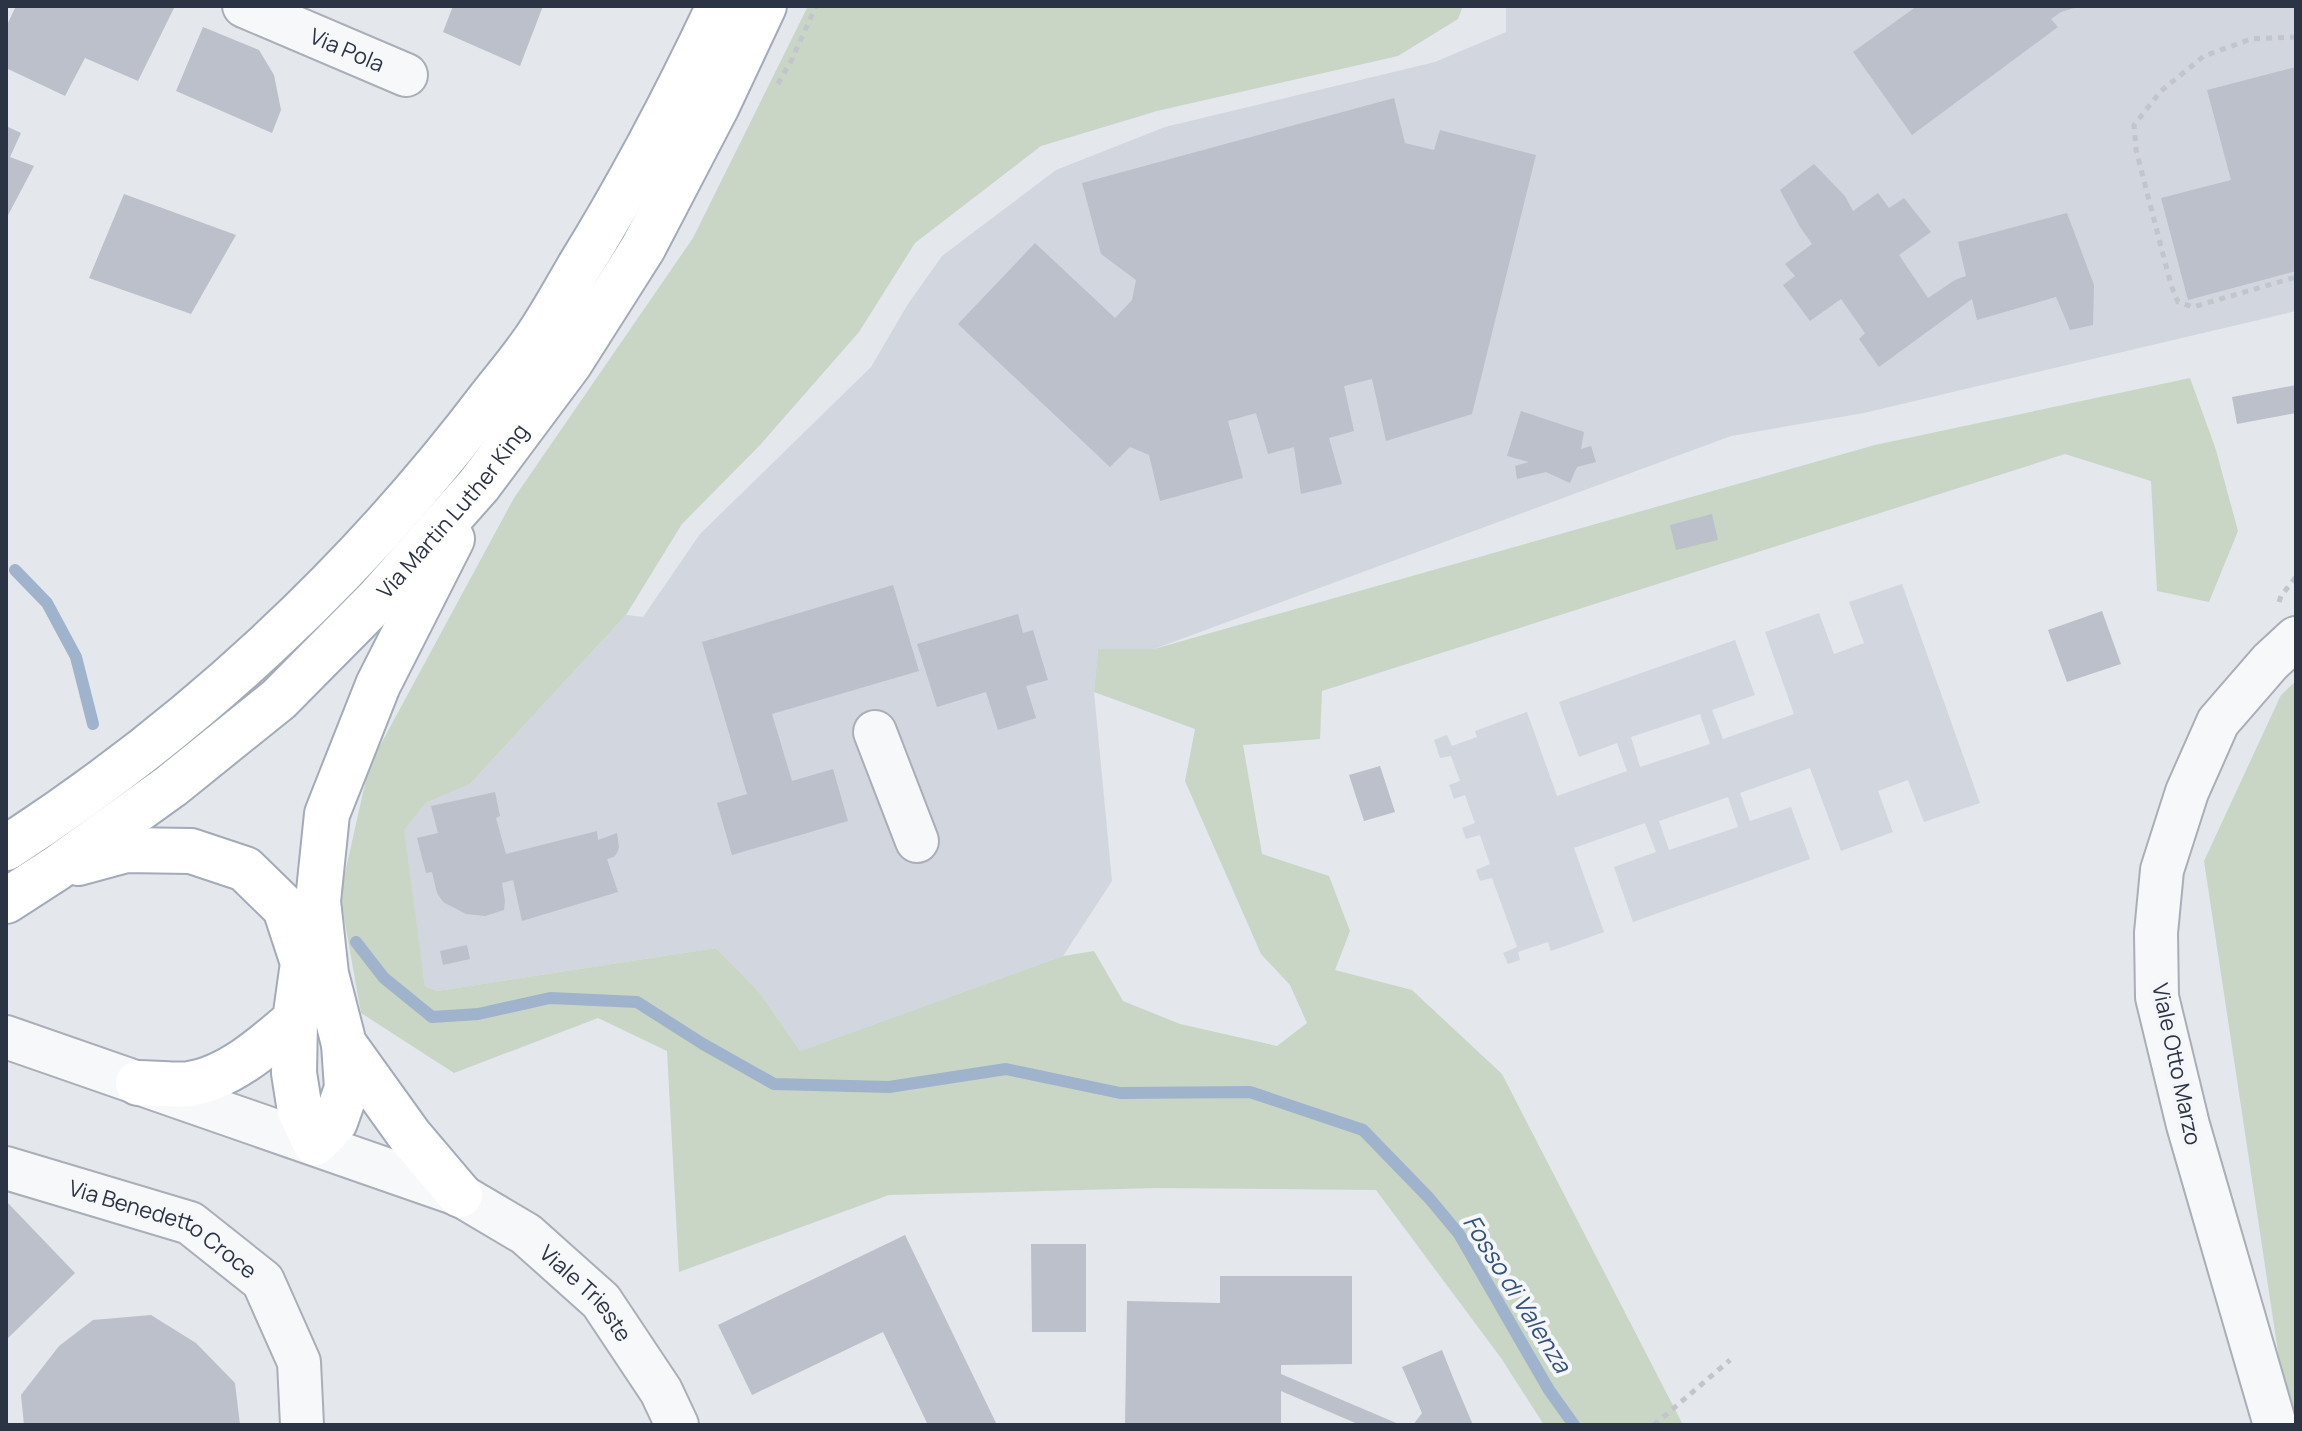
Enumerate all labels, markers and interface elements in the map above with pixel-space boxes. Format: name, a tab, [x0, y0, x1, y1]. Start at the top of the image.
street label: Via Pola	[305, 21, 389, 79]
street label: Via Martin Luther King	[370, 417, 535, 605]
street label: Viale Otto Marzo	[2145, 980, 2209, 1148]
street label: Via Benedetto Croce	[65, 1173, 263, 1286]
water label: Fosso di Valenza	[1456, 1208, 1581, 1380]
street label: Viale Trieste	[533, 1238, 639, 1348]

